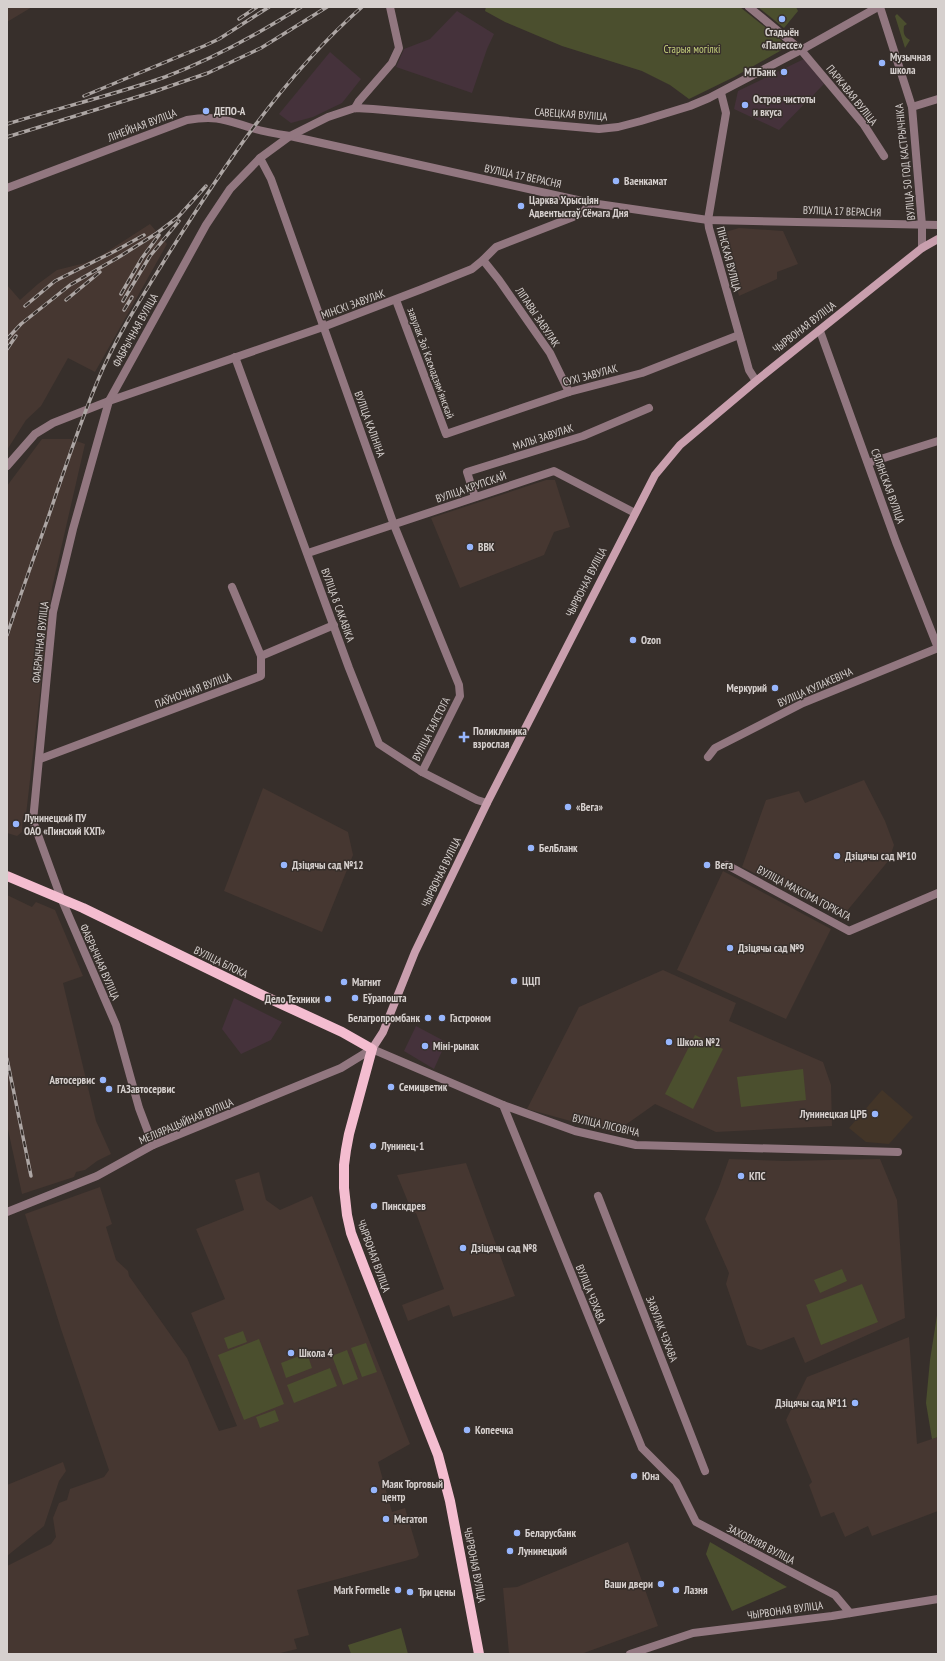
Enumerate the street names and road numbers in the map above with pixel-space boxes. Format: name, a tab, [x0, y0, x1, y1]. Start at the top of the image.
street label: ПАРКАВАЯ ВУЛІЦА	[823, 62, 881, 129]
street label: ВУЛІЦА 50 ГОД КАСТРЫЧНІКА	[892, 102, 918, 221]
street label: САВЕЦКАЯ ВУЛІЦА	[534, 104, 609, 124]
street label: ЛІНЕЙНАЯ ВУЛІЦА	[105, 105, 179, 145]
street label: ВУЛІЦА 17 ВЕРАСНЯ	[483, 161, 563, 191]
street label: ВУЛІЦА 17 ВЕРАСНЯ	[803, 203, 881, 219]
street label: ПІНСКАЯ ВУЛІЦА	[714, 225, 745, 294]
street label: ЛІПАВЫ ЗАВУЛАК	[512, 283, 564, 350]
street label: МІНСКІ ЗАВУЛАК	[319, 286, 387, 322]
street label: ФАБРЫЧНАЯ ВУЛІЦА	[109, 290, 161, 369]
street label: ЧЫРВОНАЯ ВУЛІЦА	[770, 298, 839, 356]
street label: завулак Зоі Касмадзямʼянскай	[404, 306, 458, 421]
street label: СУХІ ЗАВУЛАК	[561, 361, 619, 389]
street label: ВУЛІЦА КАЛІНІНА	[352, 389, 389, 460]
street label: МАЛЫ ЗАВУЛАК	[511, 420, 576, 453]
street label: СЯЛЯНСКАЯ ВУЛІЦА	[868, 446, 908, 526]
street label: ВУЛІЦА КРУПСКАЙ	[434, 468, 508, 506]
street label: ЧЫРВОНАЯ ВУЛІЦА	[562, 544, 610, 619]
street label: ВУЛІЦА 8 САКАВІКА	[318, 566, 358, 645]
street label: ФАБРЫЧНАЯ ВУЛІЦА	[29, 600, 51, 683]
street label: ВУЛІЦА КУЛАКЕВІЧА	[775, 664, 855, 710]
street label: ПАЎНОЧНАЯ ВУЛІЦА	[153, 669, 234, 711]
street label: ВУЛІЦА ТАЛСТОГА	[409, 694, 453, 763]
street label: ЧЫРВОНАЯ ВУЛІЦА	[418, 834, 464, 909]
street label: ВУЛІЦА МАКСІМА ГОРКАГА	[755, 862, 854, 924]
street label: ФАБРЫЧНАЯ ВУЛІЦА	[77, 922, 123, 1003]
street label: ВУЛІЦА БЛОКА	[192, 943, 251, 981]
street label: МЕЛІЯРАЦЫЙНАЯ ВУЛІЦА	[137, 1094, 236, 1147]
street label: ВУЛІЦА ЛІСОВІЧА	[571, 1110, 642, 1140]
street label: ЧЫРВОНАЯ ВУЛІЦА	[354, 1218, 394, 1295]
street label: ВУЛІЦА ЧЭХАВА	[573, 1262, 610, 1326]
street label: ЗАВУЛАК ЧЭХАВА	[643, 1294, 681, 1365]
street label: ЗАХОДНЯЯ ВУЛІЦА	[725, 1521, 798, 1568]
street label: ЧЫРВОНАЯ ВУЛІЦА	[461, 1526, 489, 1605]
street label: ЧЫРВОНАЯ ВУЛІЦА	[746, 1598, 825, 1622]

